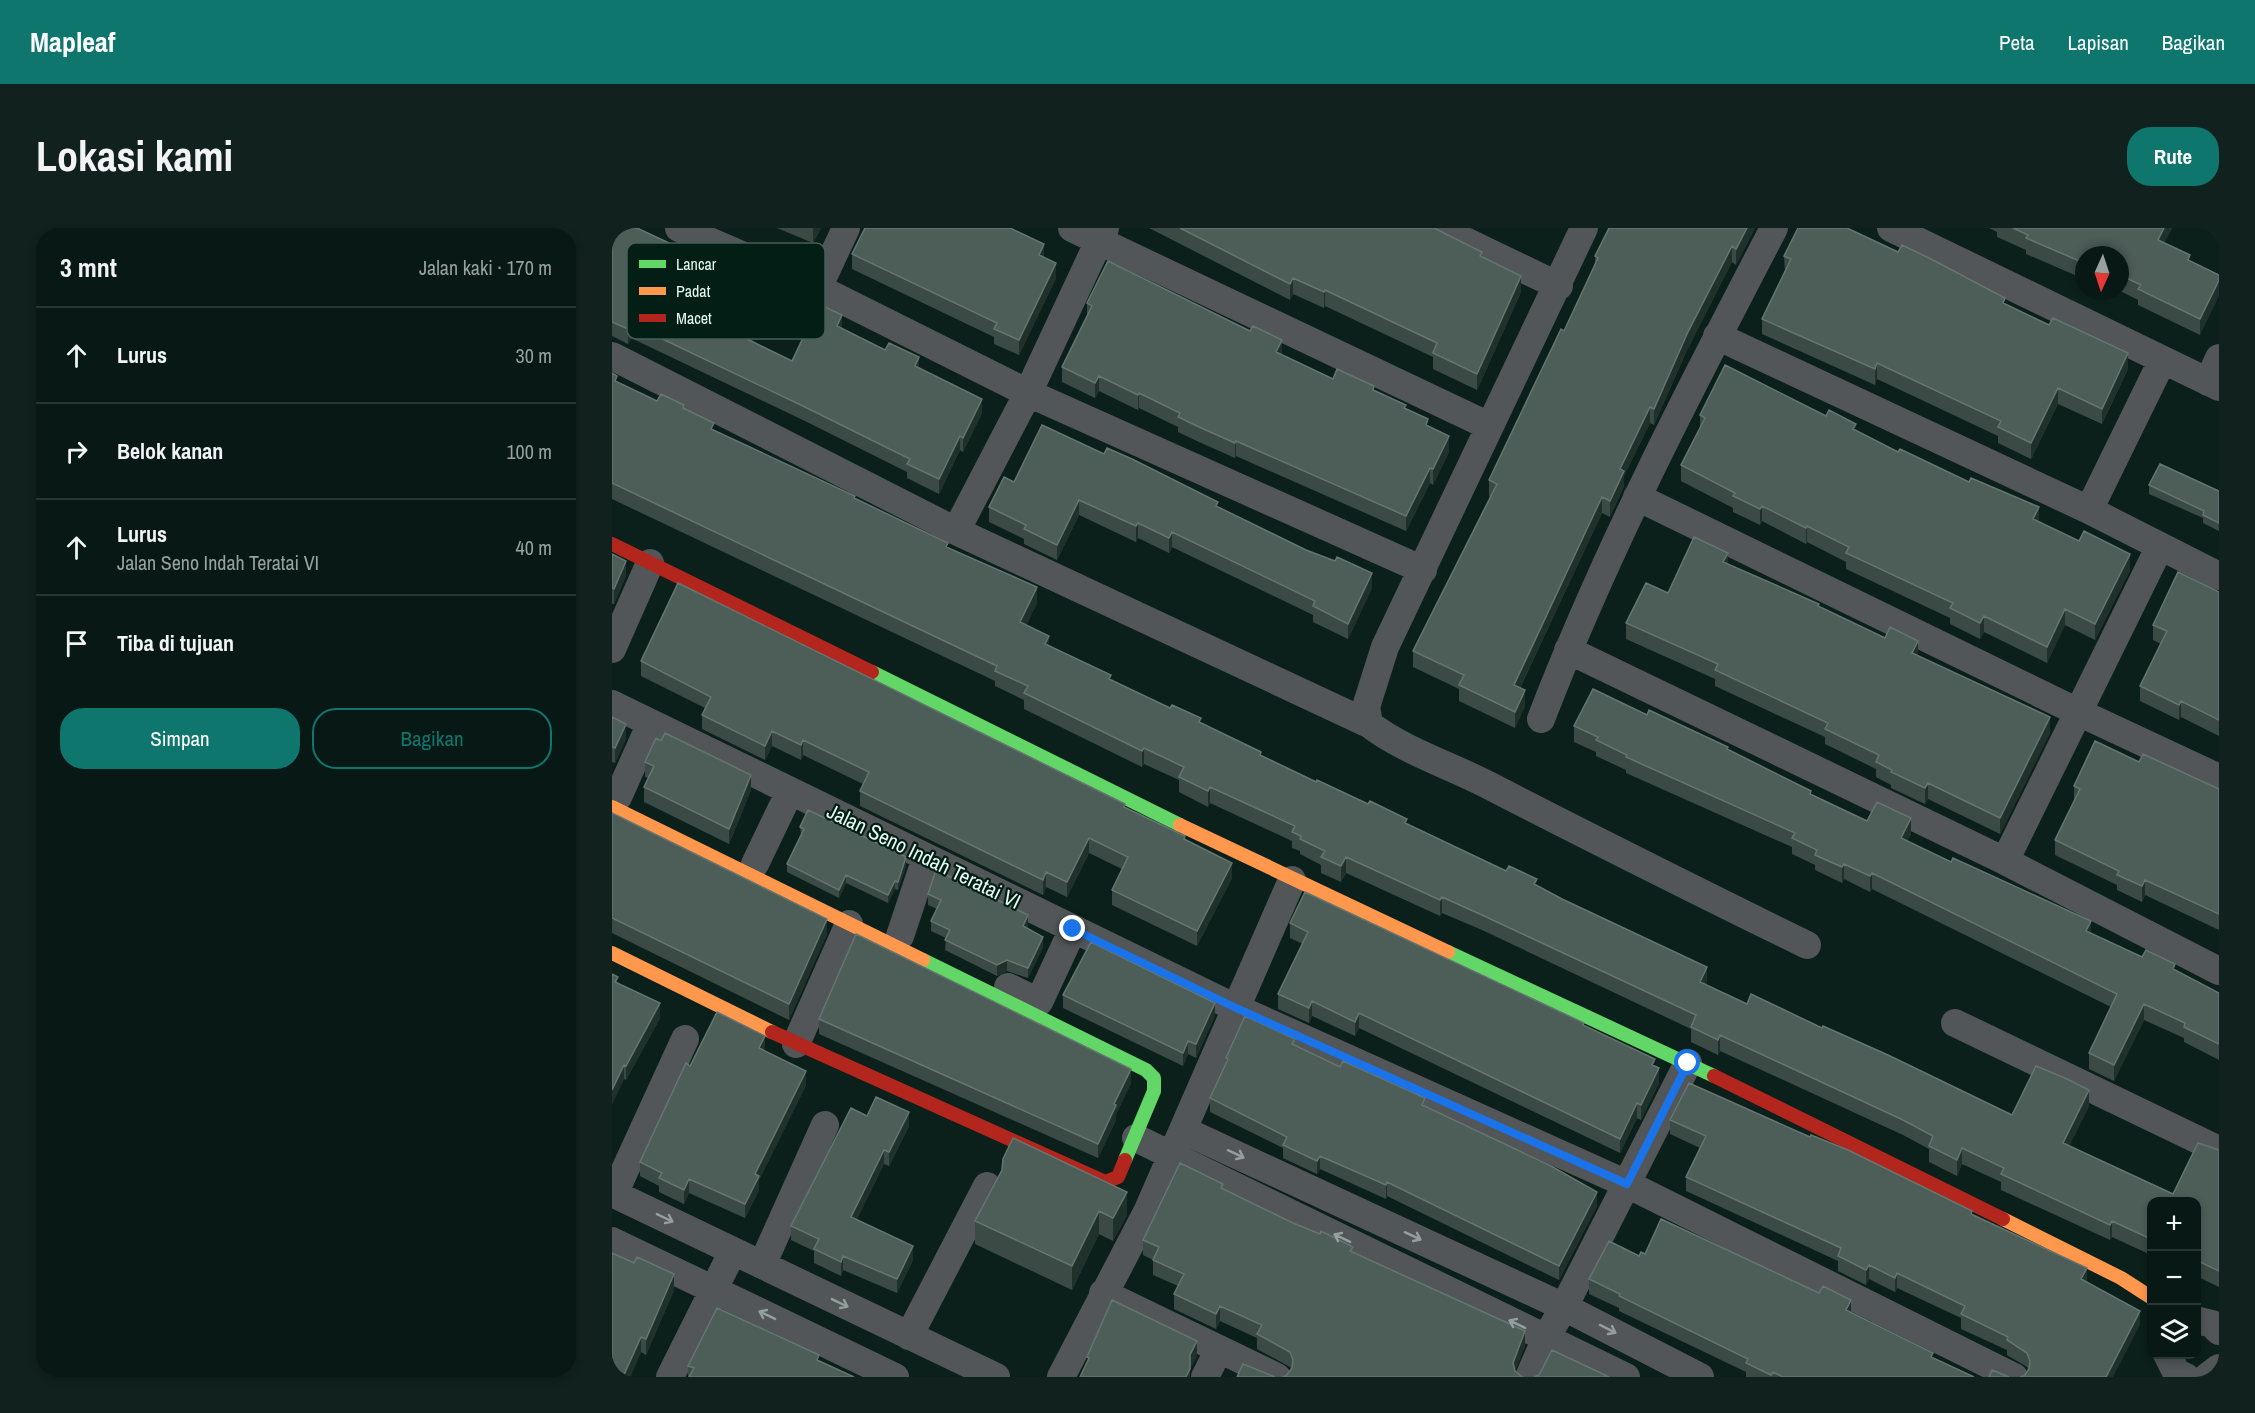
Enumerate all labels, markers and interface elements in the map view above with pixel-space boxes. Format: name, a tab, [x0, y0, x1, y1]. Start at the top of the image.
text: Mapleaf	[30, 23, 115, 61]
text: Peta	[1999, 28, 2035, 57]
text: Lapisan	[2068, 28, 2129, 57]
text: Bagikan	[2162, 28, 2225, 57]
button: Rute	[2127, 127, 2219, 186]
text: Lokasi kami	[36, 128, 233, 184]
legend	[627, 243, 825, 339]
north arrow	[2075, 246, 2129, 300]
text: 3 mnt	[60, 250, 117, 285]
text: Lancar	[676, 253, 717, 275]
text: Jalan kaki · 170 m	[419, 254, 552, 281]
text: Padat	[676, 280, 711, 302]
text: Macet	[676, 307, 712, 329]
icon: ahead	[60, 339, 93, 372]
text: Lurus	[117, 340, 167, 370]
text: 30 m	[516, 342, 552, 369]
icon: right	[60, 435, 93, 468]
text: Belok kanan	[117, 436, 223, 466]
text: 100 m	[506, 438, 552, 465]
text: Lurus	[117, 519, 167, 549]
icon: ahead	[60, 531, 93, 564]
text: 40 m	[516, 534, 552, 561]
text: Jalan Seno Indah Teratai VI	[117, 549, 319, 576]
icon: arrive	[60, 627, 93, 660]
text: Tiba di tujuan	[117, 628, 234, 658]
button: Simpan	[60, 708, 300, 769]
button: Bagikan	[312, 708, 552, 769]
street label: Jalan Seno Indah Teratai VI	[822, 796, 1026, 916]
route end	[1059, 915, 1085, 941]
route start	[1674, 1049, 1700, 1075]
one-way arrow	[1226, 1149, 1244, 1161]
map controls	[2147, 1197, 2201, 1359]
button: +	[2147, 1197, 2201, 1251]
one-way arrow	[655, 1213, 673, 1225]
one-way arrow	[1333, 1231, 1351, 1243]
one-way arrow	[1403, 1231, 1421, 1243]
button: −	[2147, 1251, 2201, 1305]
one-way arrow	[831, 1297, 849, 1309]
button: layers	[2147, 1305, 2201, 1359]
one-way arrow	[758, 1309, 776, 1321]
one-way arrow	[1509, 1318, 1526, 1330]
one-way arrow	[1598, 1324, 1616, 1335]

